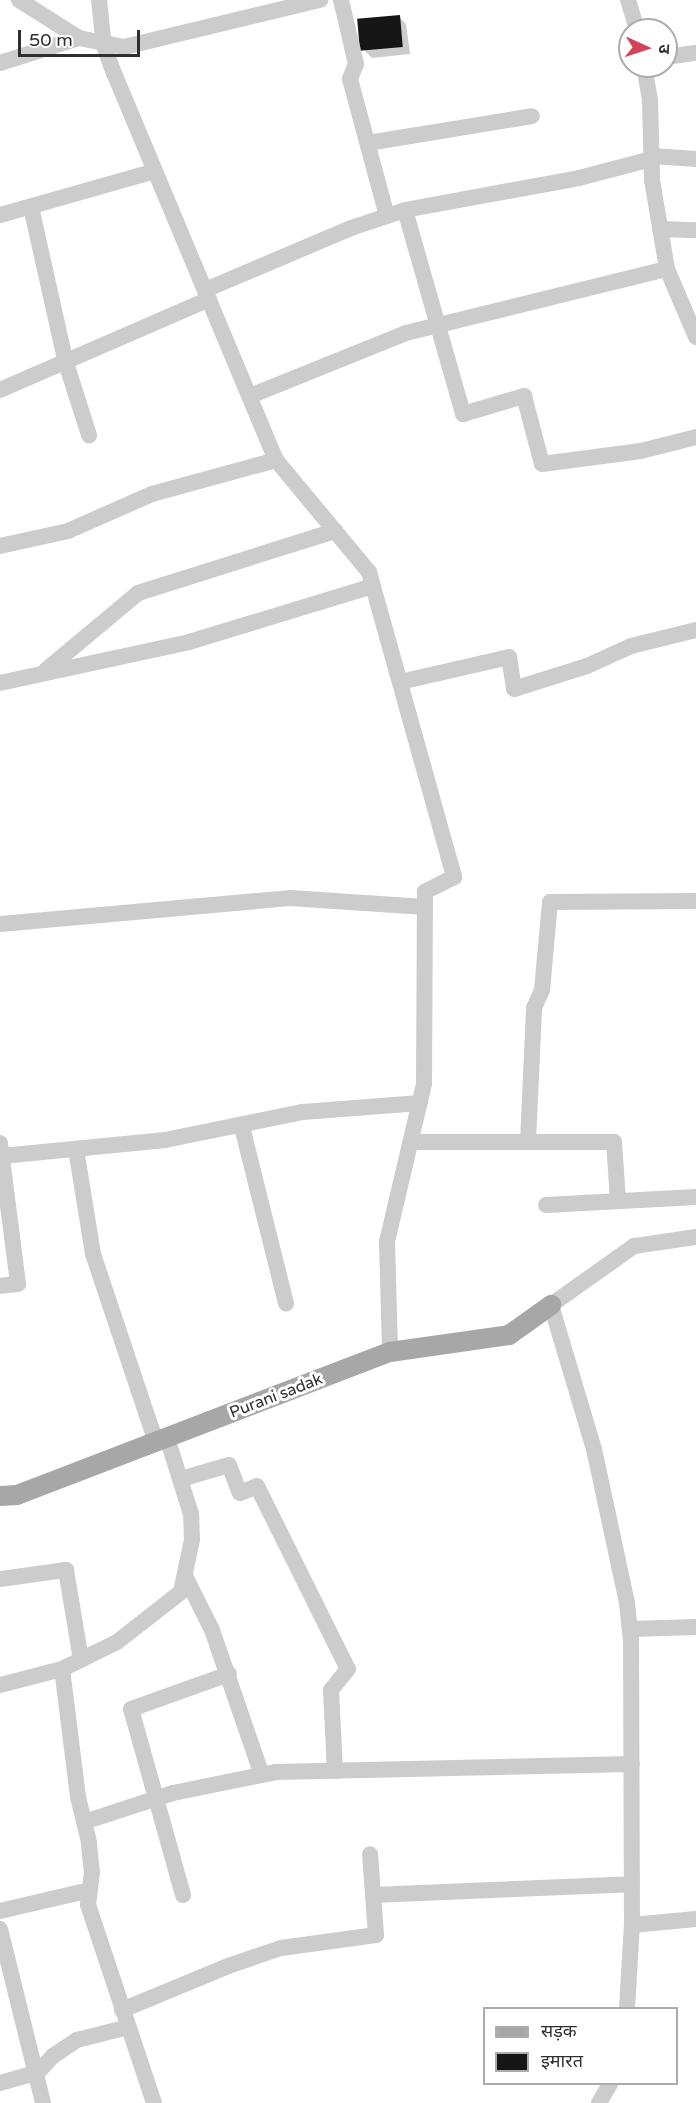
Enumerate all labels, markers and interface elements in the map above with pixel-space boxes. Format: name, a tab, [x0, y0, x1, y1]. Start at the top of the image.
scale bar	[21, 18, 142, 56]
north arrow	[618, 18, 678, 78]
text: 50 m	[29, 29, 73, 51]
text: उ	[654, 44, 674, 54]
street label: Purani sadak	[227, 1370, 325, 1422]
legend	[483, 2007, 678, 2085]
text: सड़क	[541, 2020, 577, 2042]
text: इमारत	[541, 2050, 583, 2072]

